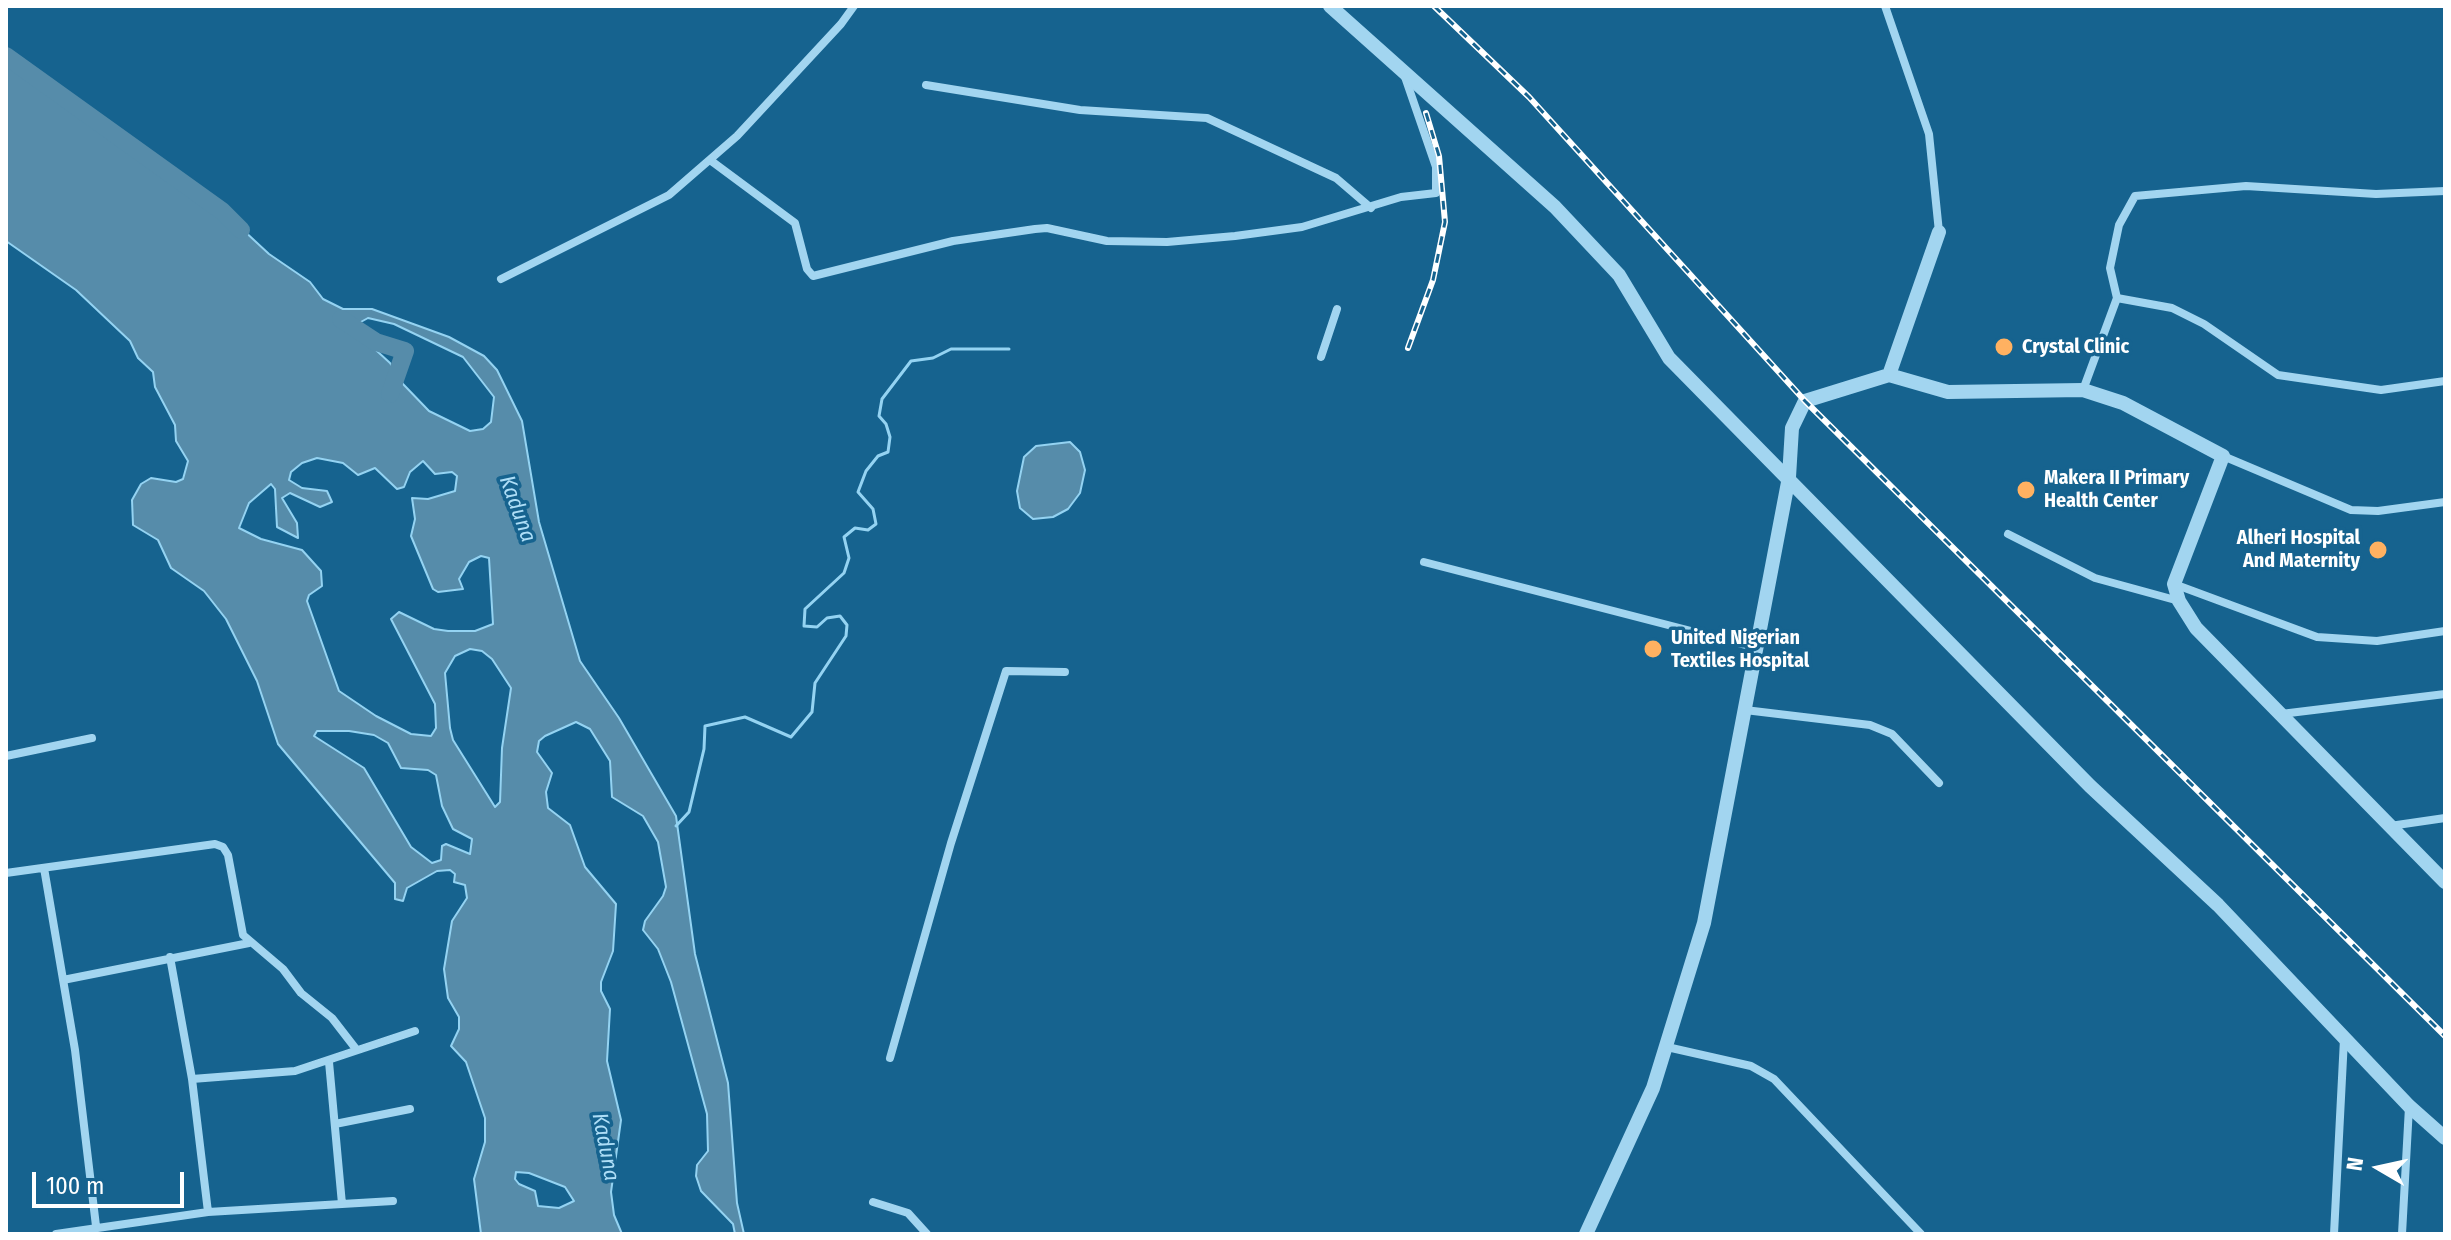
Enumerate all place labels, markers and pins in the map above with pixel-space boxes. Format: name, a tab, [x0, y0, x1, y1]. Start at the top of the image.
place label: Crystal Clinic	[2022, 335, 2129, 359]
marker: Crystal Clinic	[1993, 336, 2015, 358]
place label: Makera II Primary Health Center	[2044, 466, 2189, 513]
marker: Makera II Primary Health Center	[2015, 479, 2037, 501]
place label: Alheri Hospital And Maternity	[2237, 526, 2360, 573]
marker: Alheri Hospital And Maternity	[2367, 539, 2389, 561]
place label: United Nigerian Textiles Hospital	[1671, 626, 1809, 673]
marker: United Nigerian Textiles Hospital	[1642, 638, 1664, 660]

